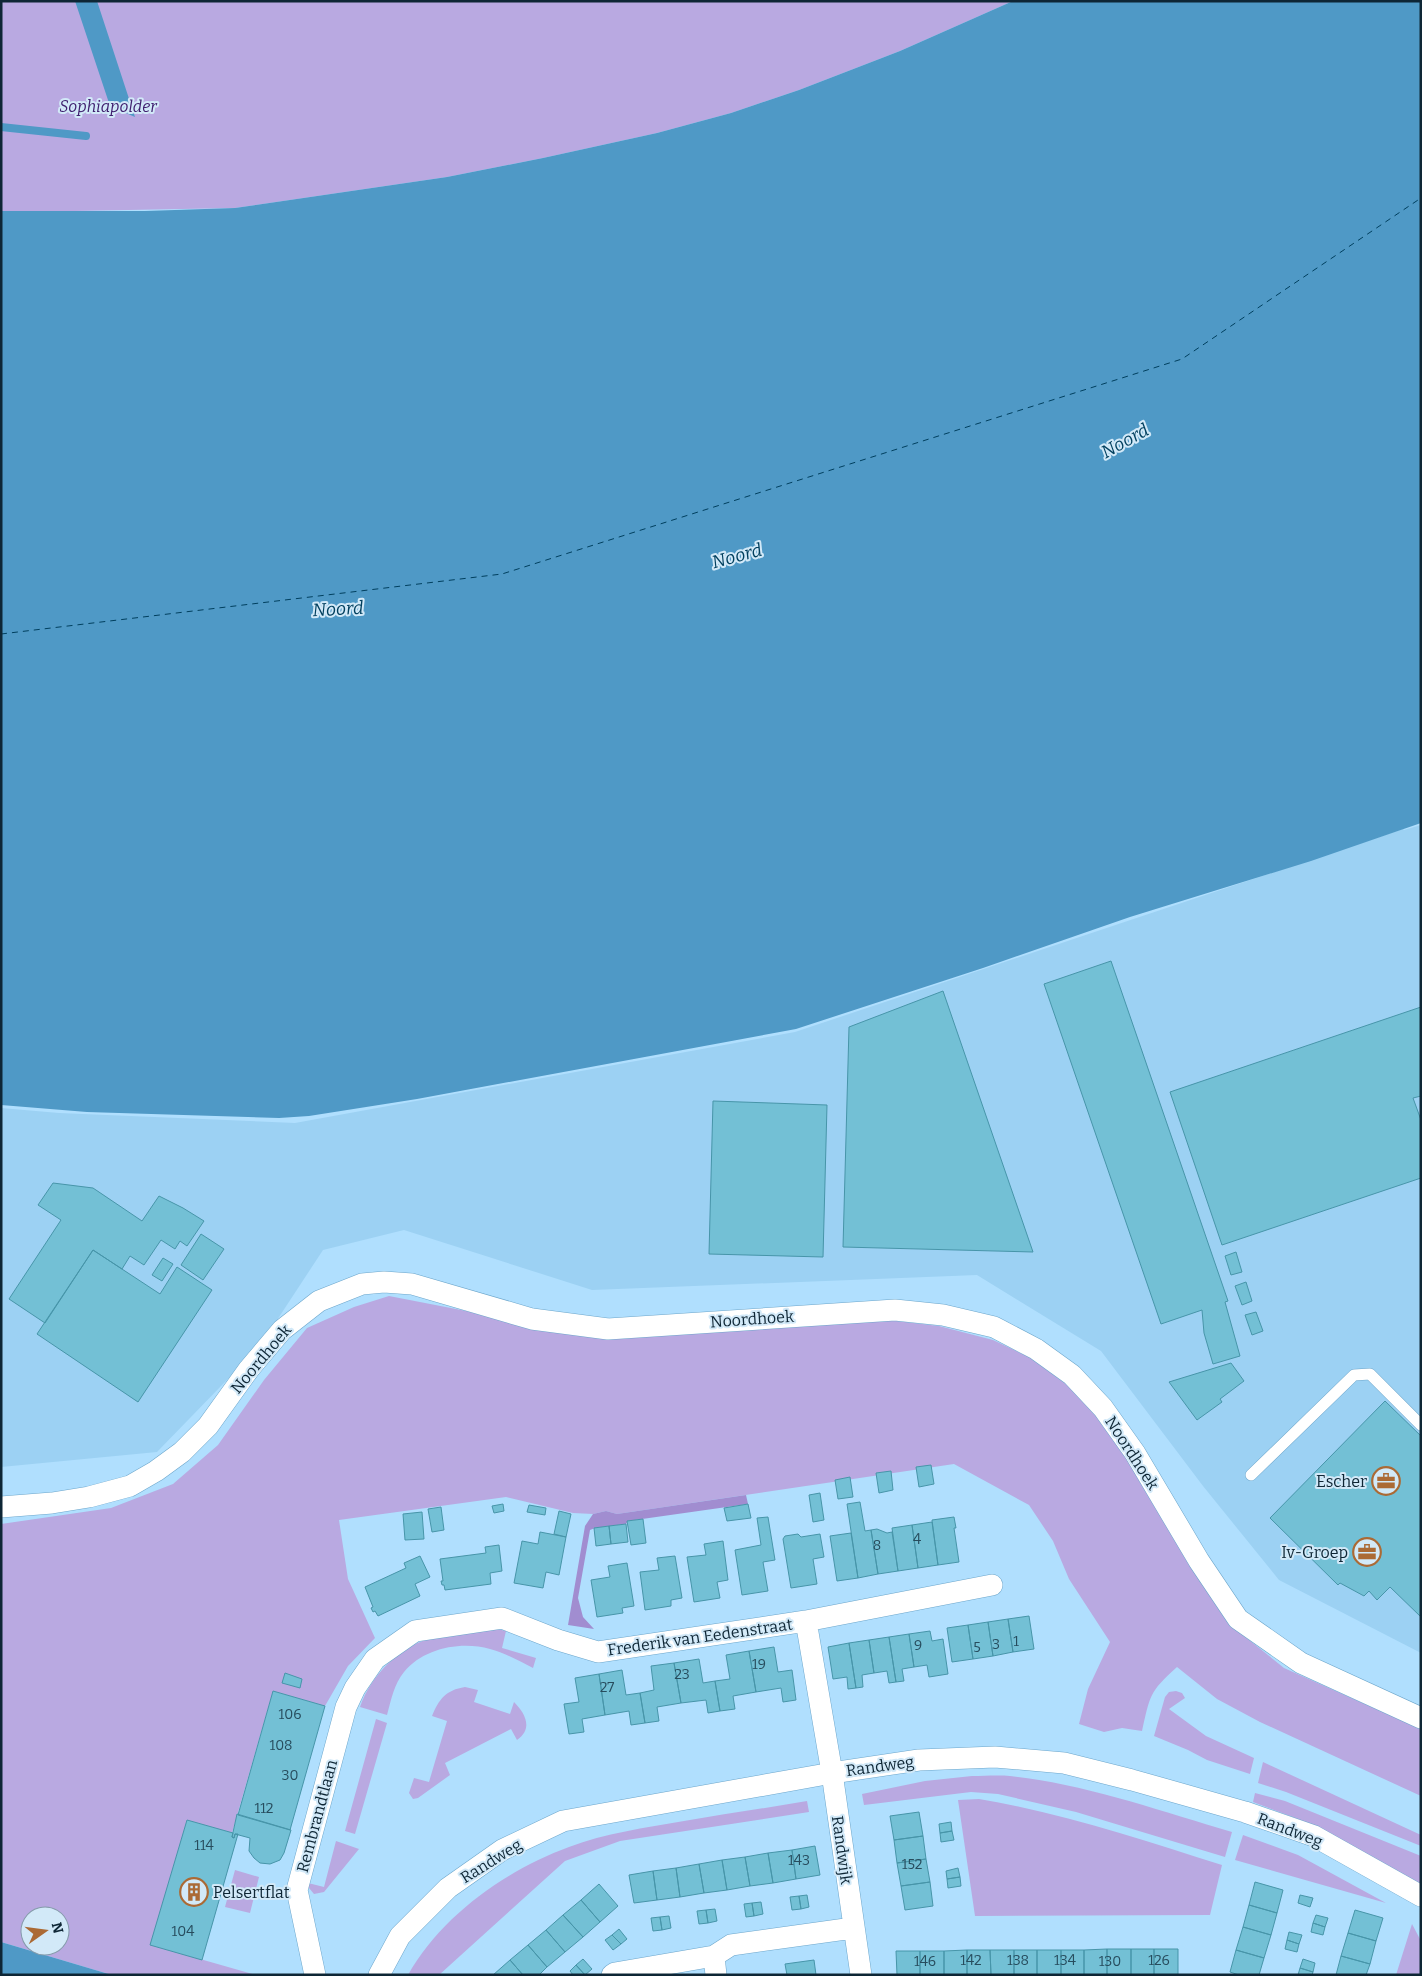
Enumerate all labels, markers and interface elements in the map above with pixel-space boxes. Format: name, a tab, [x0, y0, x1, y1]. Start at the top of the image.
park label: Sophiapolder	[59, 97, 158, 116]
water label: Noord	[1097, 419, 1153, 463]
water label: Noord	[709, 539, 765, 573]
water label: Noord	[312, 597, 365, 621]
street label: Noordhoek	[709, 1307, 795, 1331]
street label: Noordhoek	[227, 1321, 295, 1397]
street label: Noordhoek	[1101, 1413, 1163, 1493]
office icon: Escher	[1371, 1466, 1401, 1496]
place label: Escher	[1316, 1472, 1367, 1491]
house number: 4	[913, 1531, 921, 1548]
house number: 8	[873, 1537, 881, 1554]
office icon: Iv-Groep	[1352, 1537, 1382, 1567]
place label: Iv-Groep	[1281, 1543, 1348, 1562]
street label: Frederik van Eedenstraat	[606, 1615, 794, 1659]
house number: 1	[1013, 1633, 1019, 1650]
house number: 3	[992, 1636, 1000, 1653]
house number: 9	[914, 1637, 922, 1654]
house number: 5	[973, 1639, 981, 1656]
house number: 19	[752, 1656, 766, 1673]
house number: 23	[674, 1666, 690, 1683]
house number: 27	[600, 1679, 614, 1696]
house number: 106	[279, 1706, 301, 1723]
house number: 108	[269, 1737, 293, 1754]
street label: Randweg	[845, 1752, 915, 1780]
street label: Rembrandtlaan	[293, 1757, 341, 1875]
house number: 30	[282, 1767, 298, 1784]
house number: 112	[255, 1800, 273, 1817]
street label: Randweg	[1255, 1809, 1325, 1851]
street label: Randwijk	[828, 1814, 856, 1886]
street label: Randweg	[457, 1835, 525, 1887]
house number: 114	[194, 1837, 214, 1854]
house number: 143	[788, 1852, 810, 1869]
house number: 152	[902, 1856, 922, 1873]
building icon: Pelsertflat	[179, 1877, 209, 1907]
place label: Pelsertflat	[213, 1883, 290, 1902]
north arrow	[20, 1906, 70, 1956]
text: N	[48, 1921, 67, 1935]
house number: 104	[172, 1923, 194, 1940]
house number: 142	[960, 1952, 982, 1969]
house number: 138	[1007, 1952, 1029, 1969]
house number: 134	[1054, 1952, 1076, 1969]
house number: 126	[1148, 1952, 1170, 1969]
house number: 146	[914, 1953, 936, 1970]
house number: 130	[1099, 1953, 1121, 1970]

